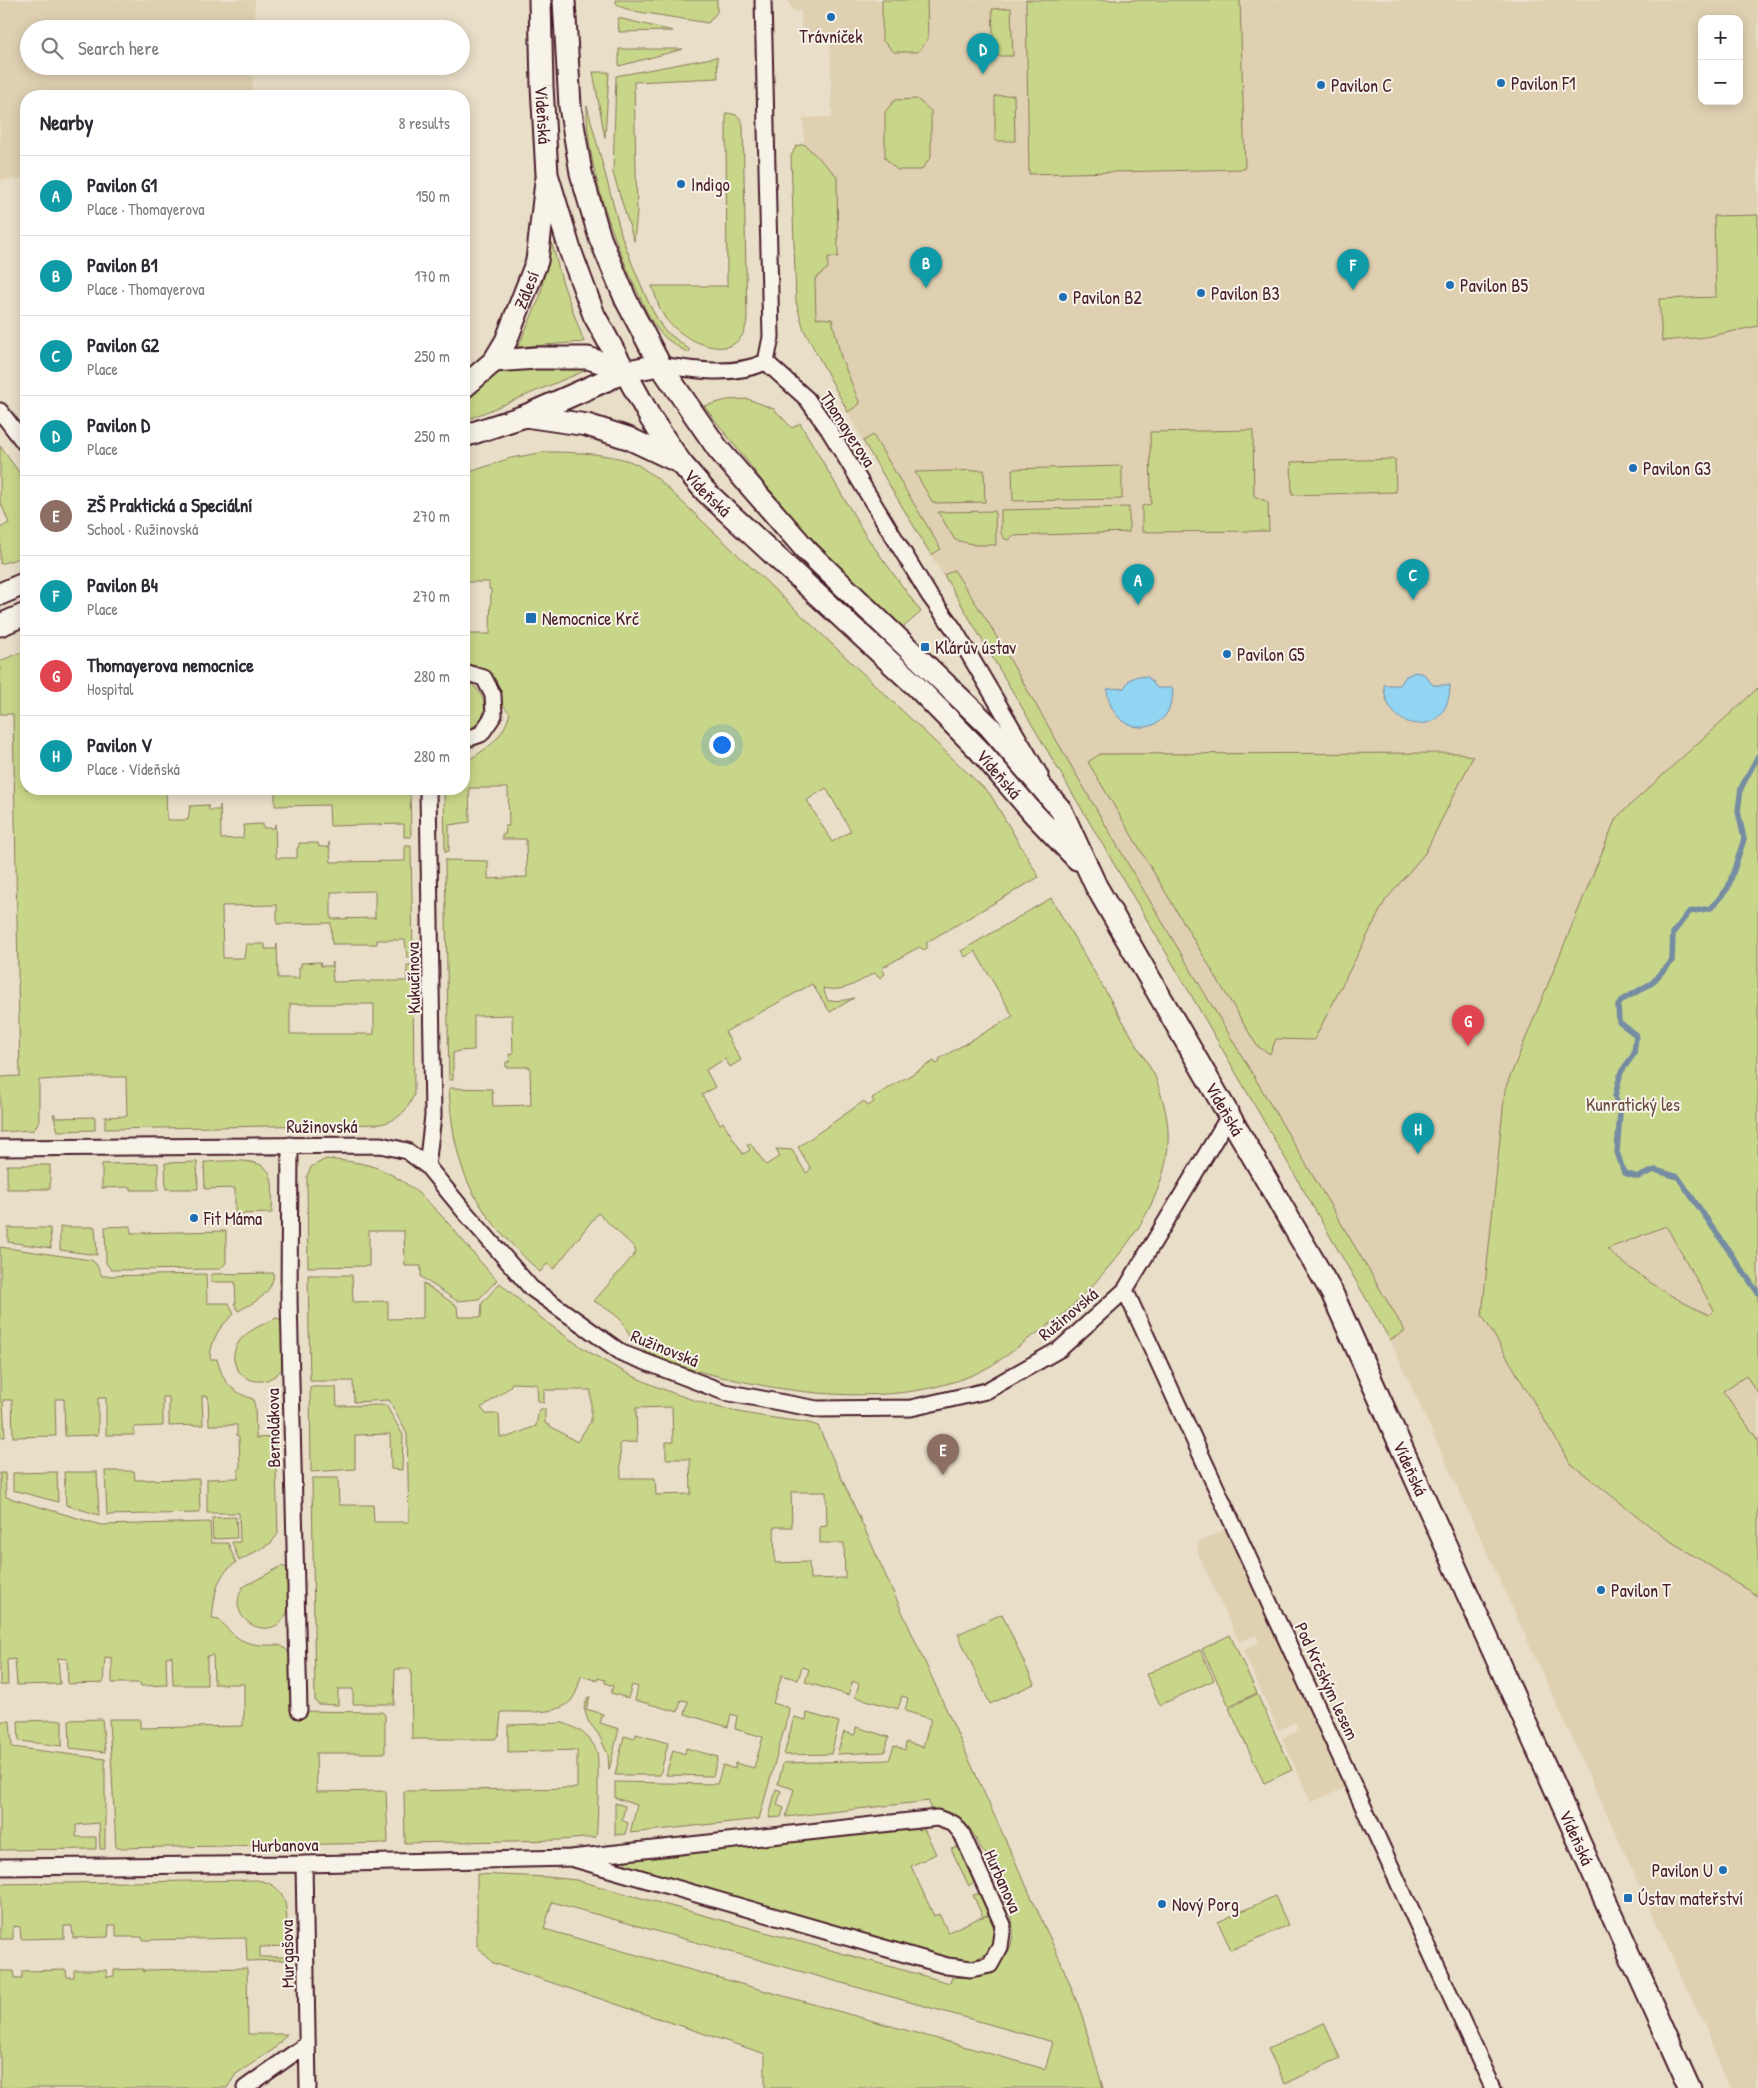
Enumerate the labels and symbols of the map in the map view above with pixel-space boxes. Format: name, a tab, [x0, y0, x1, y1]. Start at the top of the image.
marker: Trávníček	[825, 11, 837, 23]
place label: Trávníček	[799, 24, 863, 49]
pin: D	[967, 33, 999, 74]
place label: Pavilon F1	[1511, 71, 1576, 96]
place label: Pavilon C	[1331, 73, 1392, 98]
marker: Pavilon F1	[1495, 77, 1507, 89]
marker: Pavilon C	[1315, 79, 1327, 91]
street label: Vídeňská	[530, 85, 558, 145]
place label: Indigo	[691, 172, 730, 197]
marker: Indigo	[675, 178, 687, 190]
pin: B	[910, 247, 942, 288]
pin: F	[1337, 249, 1369, 290]
street label: Zálesí	[507, 267, 545, 313]
place label: Pavilon B5	[1460, 273, 1528, 298]
marker: Pavilon B5	[1444, 279, 1456, 291]
place label: Pavilon B3	[1211, 281, 1279, 306]
place label: Pavilon B2	[1073, 285, 1142, 310]
marker: Pavilon B3	[1195, 287, 1207, 299]
marker: Pavilon B2	[1057, 291, 1069, 303]
street label: Thomayerova	[814, 386, 882, 472]
place label: Pavilon G3	[1643, 456, 1711, 481]
marker: Pavilon G3	[1627, 462, 1639, 474]
street label: Vídeňská	[679, 463, 737, 522]
pin: C	[1397, 559, 1429, 600]
pin: A	[1122, 564, 1154, 605]
place label: Nemocnice Krč	[542, 606, 639, 631]
marker: Nemocnice Krč	[524, 611, 538, 625]
place label: Klárův ústav	[935, 635, 1016, 660]
marker: Klárův ústav	[919, 641, 931, 653]
place label: Pavilon G5	[1237, 642, 1305, 667]
marker: Pavilon G5	[1221, 648, 1233, 660]
your location	[709, 732, 735, 758]
street label: Vídeňská	[971, 744, 1028, 804]
street label: Kukučínova	[400, 942, 426, 1014]
pin: G	[1452, 1005, 1484, 1046]
street label: Vídeňská	[1200, 1077, 1250, 1140]
park label: Kunratický les	[1586, 1092, 1680, 1117]
pin: H	[1402, 1113, 1434, 1154]
street label: Ružinovská	[286, 1114, 358, 1139]
place label: Fit Máma	[203, 1206, 262, 1231]
marker: Fit Máma	[188, 1212, 200, 1224]
street label: Ružinovská	[1033, 1282, 1103, 1346]
street label: Ružinovská	[627, 1323, 703, 1373]
street label: Bernolákova	[260, 1388, 286, 1468]
pin: E	[927, 1434, 959, 1475]
street label: Vídeňská	[1387, 1436, 1434, 1500]
place label: Pavilon T	[1611, 1578, 1671, 1603]
marker: Pavilon T	[1595, 1584, 1607, 1596]
street label: Pod Krčským lesem	[1289, 1618, 1365, 1744]
street label: Vídeňská	[1554, 1806, 1600, 1869]
street label: Hurbanova	[251, 1832, 319, 1858]
street label: Hurbanova	[978, 1845, 1028, 1917]
place label: Pavilon U	[1652, 1858, 1713, 1883]
marker: Pavilon U	[1717, 1864, 1729, 1876]
place label: Ústav mateřství	[1638, 1886, 1743, 1911]
place label: Nový Porg	[1172, 1892, 1239, 1917]
marker: Ústav mateřství	[1622, 1892, 1634, 1904]
marker: Nový Porg	[1156, 1898, 1168, 1910]
street label: Murgašova	[274, 1920, 300, 1988]

